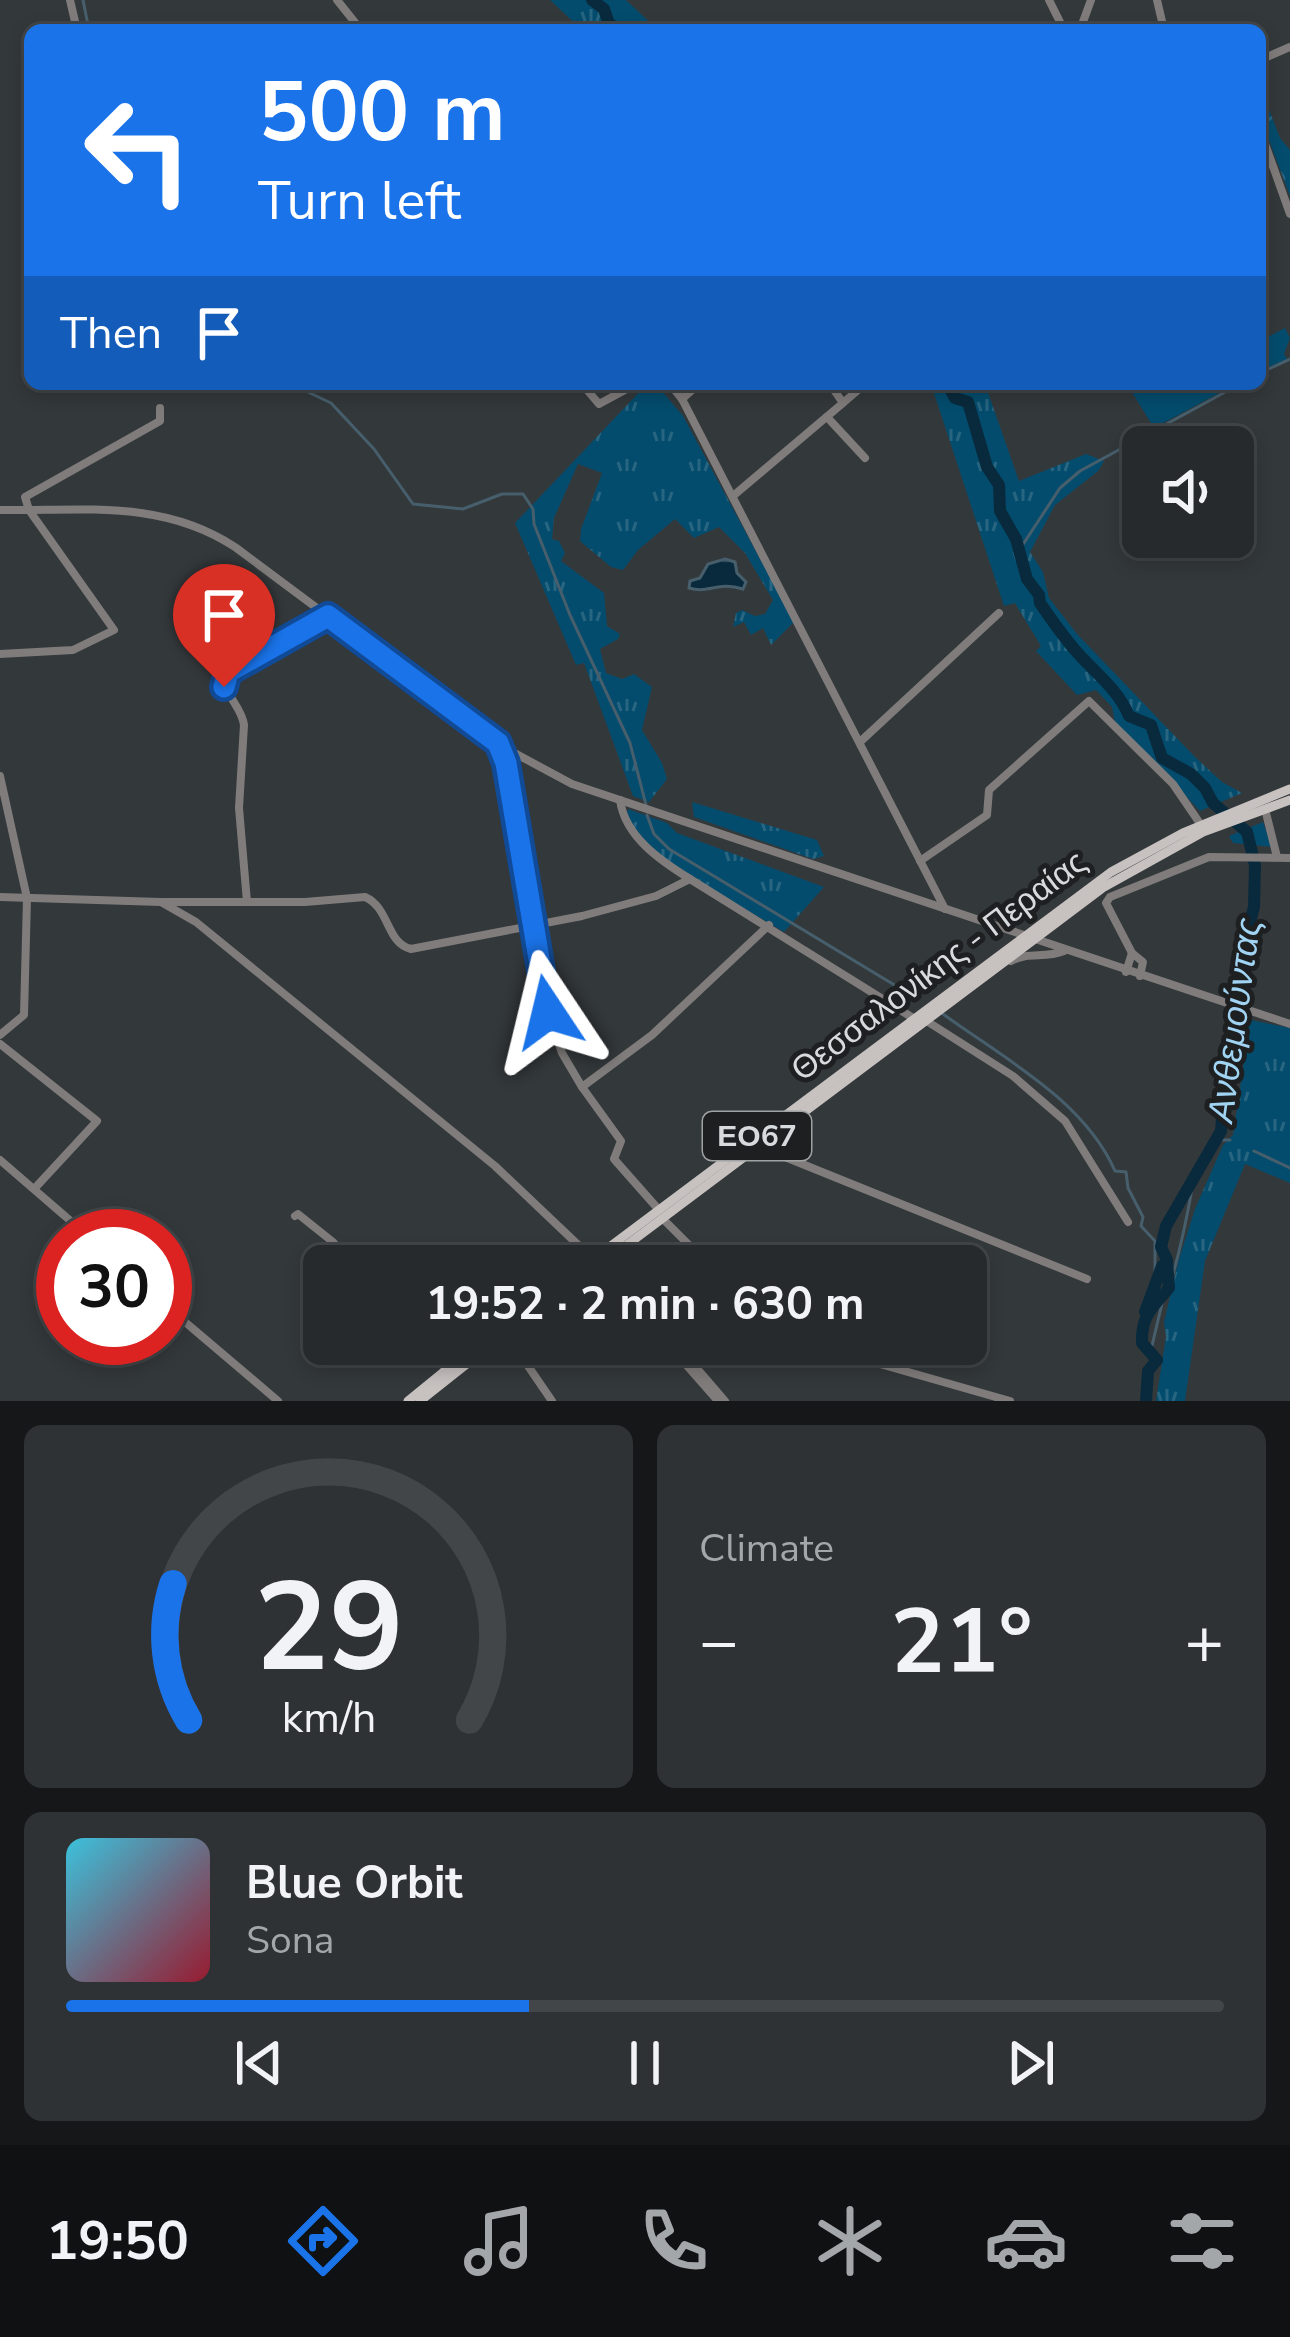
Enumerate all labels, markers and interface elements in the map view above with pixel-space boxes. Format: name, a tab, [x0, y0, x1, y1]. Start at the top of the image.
text: 500 m	[258, 55, 506, 170]
icon: left	[60, 72, 216, 228]
text: Turn left	[258, 164, 461, 238]
icon: arrive	[186, 300, 252, 366]
text: Then	[60, 303, 162, 364]
map controls	[1122, 426, 1254, 558]
button: sound	[1122, 426, 1254, 558]
pin	[173, 564, 275, 687]
icon: arrive	[191, 582, 257, 648]
street label: Θεσσαλονίκης - Περαίας	[782, 840, 1096, 1092]
water label: Ανθεμούντας	[1196, 914, 1274, 1127]
position arrow	[485, 949, 611, 1075]
road number: ΕΟ67	[703, 1112, 811, 1160]
speed limit sign: 30	[36, 1209, 192, 1365]
text: 19:52 · 2 min · 630 m	[425, 1274, 865, 1335]
text: Climate	[699, 1522, 834, 1575]
text: 29	[254, 1543, 403, 1713]
text: 21°	[890, 1581, 1033, 1704]
text: −	[699, 1597, 739, 1687]
text: +	[1184, 1597, 1224, 1687]
text: km/h	[281, 1688, 376, 1746]
text: Blue Orbit	[246, 1853, 463, 1914]
text: Sona	[246, 1914, 335, 1967]
icon: previous	[226, 2030, 292, 2096]
icon: pause	[612, 2030, 678, 2096]
icon: next	[998, 2030, 1064, 2096]
icon: directions	[281, 2199, 365, 2283]
icon: music	[457, 2199, 541, 2283]
icon: phone	[632, 2199, 716, 2283]
icon: climate	[808, 2199, 892, 2283]
icon: car	[984, 2199, 1068, 2283]
icon: filters	[1160, 2199, 1244, 2283]
text: 19:50	[46, 2204, 189, 2278]

